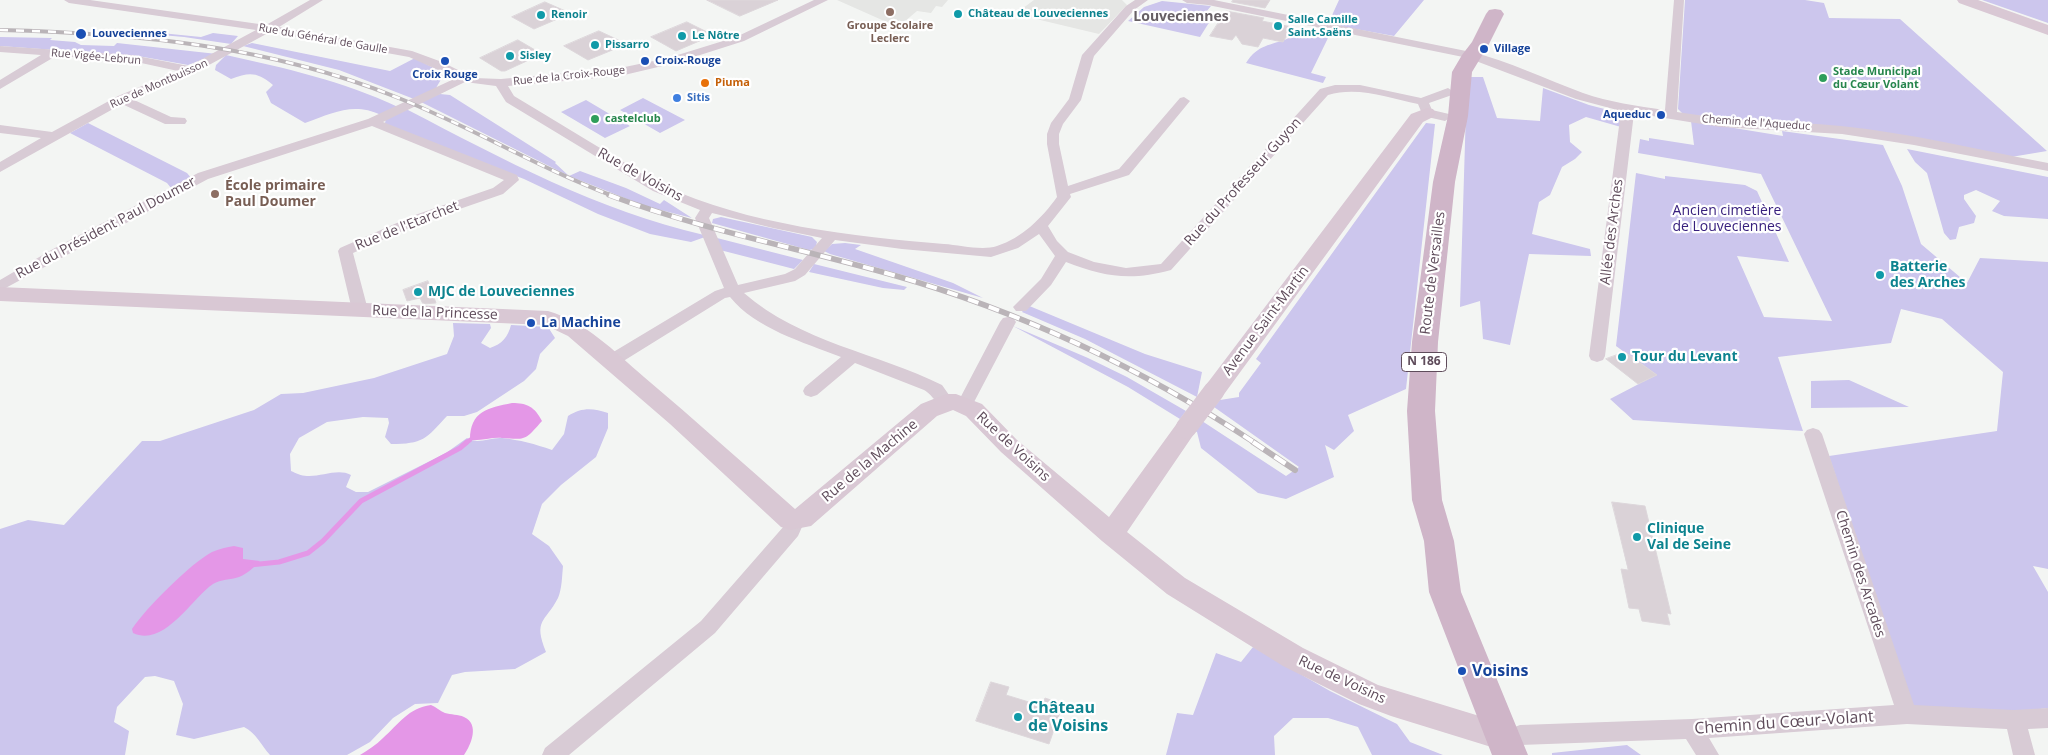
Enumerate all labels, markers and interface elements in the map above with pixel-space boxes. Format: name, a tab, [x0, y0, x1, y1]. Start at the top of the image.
marker: Groupe Scolaire Leclerc	[884, 6, 896, 18]
place label: Château de Louveciennes	[968, 7, 1108, 21]
place label: Renoir	[551, 8, 587, 22]
marker: Château de Louveciennes	[952, 8, 964, 20]
marker: Renoir	[535, 9, 547, 21]
district label: Louveciennes	[1133, 9, 1229, 25]
place label: Salle Camille Saint-Saëns	[1288, 13, 1358, 39]
place label: Groupe Scolaire Leclerc	[847, 19, 933, 45]
marker: Salle Camille Saint-Saëns	[1272, 20, 1284, 32]
street label: Rue du Général de Gaulle	[258, 21, 388, 57]
marker: Louveciennes	[74, 27, 88, 41]
place label: Louveciennes	[92, 27, 167, 41]
place label: Le Nôtre	[692, 29, 740, 43]
marker: Le Nôtre	[676, 30, 688, 42]
place label: Pissarro	[605, 38, 650, 52]
marker: Pissarro	[589, 39, 601, 51]
place label: Village	[1494, 42, 1531, 56]
marker: Village	[1478, 43, 1490, 55]
street label: Rue Vigée-Lebrun	[50, 46, 142, 68]
place label: Sisley	[520, 49, 551, 63]
marker: Sisley	[504, 50, 516, 62]
place label: Croix-Rouge	[655, 54, 721, 68]
marker: Croix Rouge	[439, 55, 451, 67]
marker: Croix-Rouge	[639, 55, 651, 67]
street label: Rue de Montbuisson	[108, 56, 210, 112]
street label: Rue de la Croix-Rouge	[512, 64, 626, 88]
place label: Stade Municipal du Cœur Volant	[1833, 65, 1921, 91]
place label: Croix Rouge	[412, 68, 478, 82]
marker: Stade Municipal du Cœur Volant	[1817, 72, 1829, 84]
place label: Piuma	[715, 76, 750, 90]
marker: Piuma	[699, 77, 711, 89]
place label: Sitis	[687, 91, 710, 105]
marker: Sitis	[671, 92, 683, 104]
place label: Aqueduc	[1603, 108, 1651, 122]
marker: Aqueduc	[1655, 109, 1667, 121]
place label: castelclub	[605, 112, 661, 126]
marker: castelclub	[589, 113, 601, 125]
street label: Chemin de l'Aqueduc	[1701, 113, 1811, 133]
street label: Rue du Professeur Guyon	[1181, 114, 1305, 250]
street label: Rue de Voisins	[595, 145, 685, 205]
street label: Rue du Président Paul Doumer	[13, 173, 199, 283]
place label: École primaire Paul Doumer	[225, 178, 325, 210]
street label: Allée des Arches	[1597, 178, 1627, 286]
marker: École primaire Paul Doumer	[209, 188, 221, 200]
street label: Rue de l'Etarchet	[353, 198, 461, 254]
park label: Ancien cimetière de Louveciennes	[1672, 203, 1782, 236]
street label: Route de Versailles	[1417, 211, 1449, 335]
place label: Batterie des Arches	[1890, 259, 1965, 292]
street label: Avenue Saint-Martin	[1219, 263, 1313, 379]
marker: Batterie des Arches	[1874, 269, 1886, 281]
place label: MJC de Louveciennes	[428, 284, 575, 300]
marker: MJC de Louveciennes	[412, 286, 424, 298]
street label: Rue de la Princesse	[372, 302, 498, 324]
place label: La Machine	[541, 315, 621, 331]
marker: La Machine	[525, 317, 537, 329]
place label: Tour du Levant	[1632, 349, 1738, 365]
marker: Tour du Levant	[1616, 351, 1628, 363]
road number: N 186	[1402, 352, 1446, 372]
street label: Rue de Voisins	[973, 409, 1053, 485]
street label: Rue de la Machine	[819, 416, 921, 506]
street label: Chemin des Arcades	[1831, 508, 1889, 640]
place label: Clinique Val de Seine	[1647, 521, 1731, 554]
marker: Clinique Val de Seine	[1631, 531, 1643, 543]
street label: Rue de Voisins	[1296, 652, 1388, 708]
place label: Voisins	[1472, 661, 1528, 681]
marker: Voisins	[1456, 665, 1468, 677]
place label: Château de Voisins	[1028, 698, 1108, 736]
street label: Chemin du Cœur-Volant	[1694, 707, 1874, 739]
marker: Château de Voisins	[1012, 711, 1024, 723]

